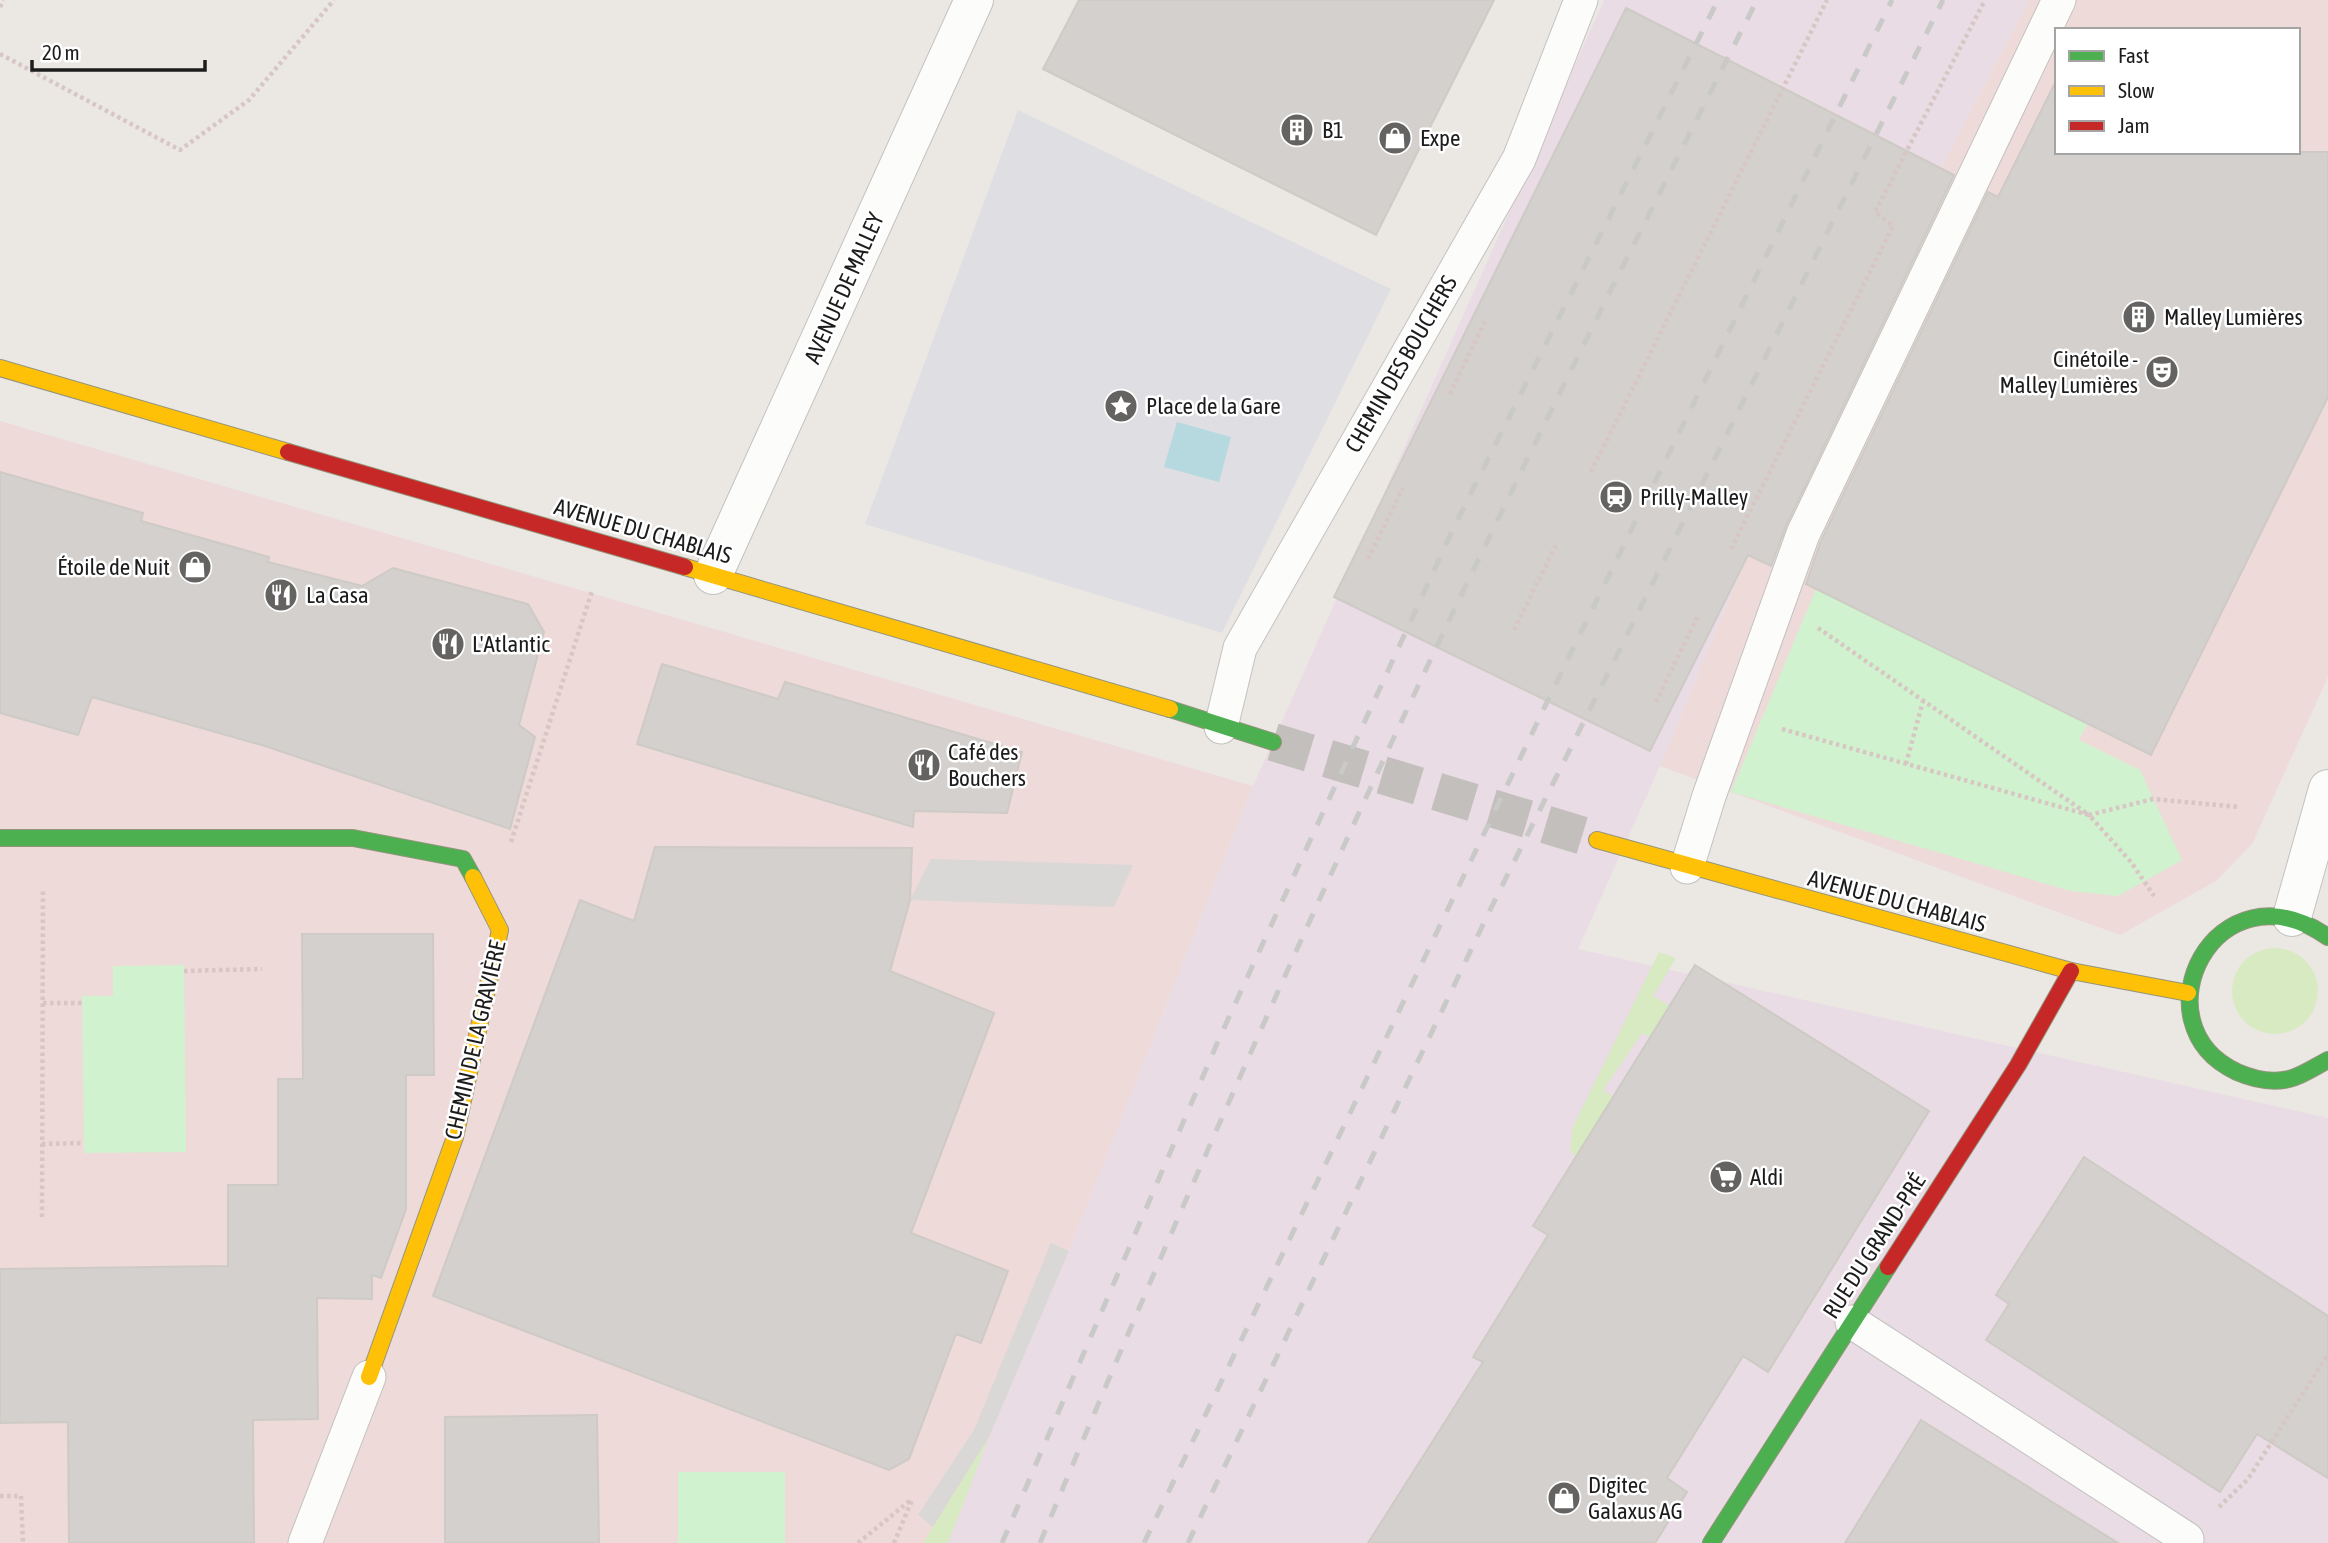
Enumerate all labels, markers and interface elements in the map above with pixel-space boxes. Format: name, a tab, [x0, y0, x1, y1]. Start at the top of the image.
scale bar	[32, 28, 205, 72]
legend	[2055, 28, 2300, 154]
text: 20 m	[42, 40, 80, 64]
text: Fast	[2118, 43, 2149, 67]
text: Slow	[2118, 78, 2155, 102]
building icon: B1	[1278, 111, 1316, 149]
text: Jam	[2118, 113, 2150, 137]
place label: B1	[1322, 117, 1344, 143]
shop icon: Expe	[1376, 119, 1414, 157]
place label: Expe	[1420, 125, 1460, 151]
street label: AVENUE DE MALLEY	[799, 208, 889, 367]
street label: CHEMIN DES BOUCHERS	[1340, 271, 1462, 457]
building icon: Malley Lumières	[2120, 298, 2158, 336]
place label: Malley Lumières	[2164, 304, 2303, 330]
place label: Cinétoile - Malley Lumières	[1999, 346, 2138, 398]
theatre icon: Cinétoile - Malley Lumières	[2143, 353, 2181, 391]
place icon: Place de la Gare	[1102, 387, 1140, 425]
place label: Place de la Gare	[1146, 393, 1281, 419]
station icon: Prilly-Malley	[1597, 478, 1635, 516]
place label: Prilly-Malley	[1640, 484, 1748, 510]
street label: AVENUE DU CHABLAIS	[551, 493, 735, 569]
shop icon: Étoile de Nuit	[176, 548, 214, 586]
place label: Étoile de Nuit	[57, 554, 170, 580]
restaurant icon: La Casa	[262, 576, 300, 614]
place label: La Casa	[306, 582, 369, 608]
restaurant icon: L'Atlantic	[429, 625, 467, 663]
place label: L'Atlantic	[472, 631, 550, 657]
place label: Café des Bouchers	[948, 739, 1026, 791]
restaurant icon: Café des Bouchers	[905, 746, 943, 784]
street label: AVENUE DU CHABLAIS	[1805, 865, 1989, 937]
street label: CHEMIN DE LA GRAVIÈRE	[439, 938, 511, 1142]
supermarket icon: Aldi	[1707, 1158, 1745, 1196]
place label: Aldi	[1750, 1164, 1783, 1190]
street label: RUE DU GRAND-PRÉ	[1818, 1169, 1931, 1323]
place label: Digitec Galaxus AG	[1588, 1472, 1683, 1524]
shop icon: Digitec Galaxus AG	[1545, 1479, 1583, 1517]

